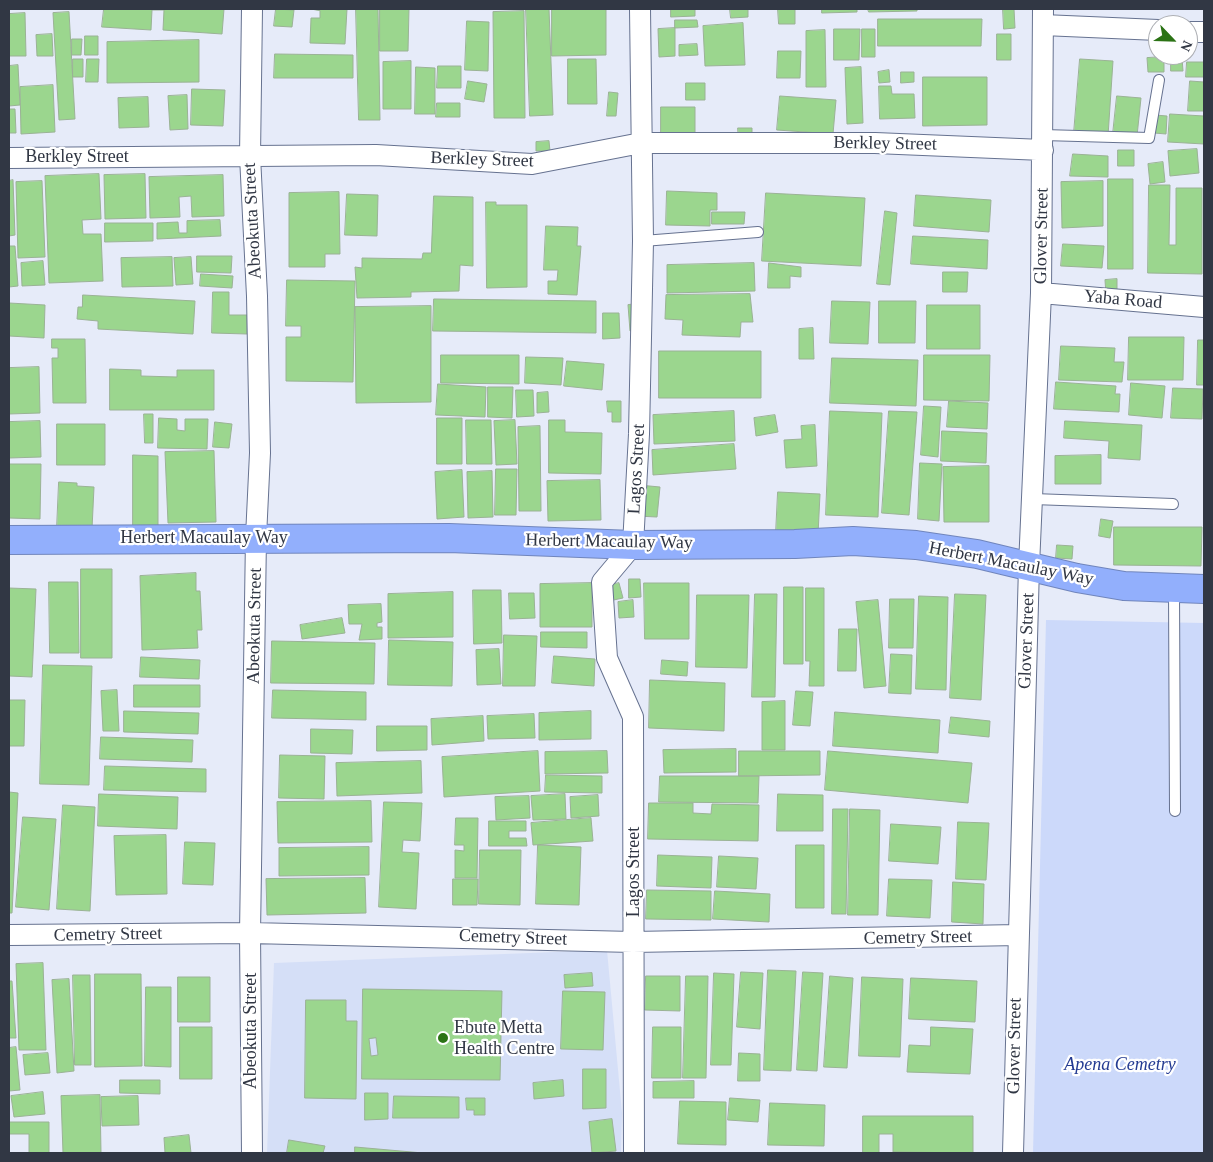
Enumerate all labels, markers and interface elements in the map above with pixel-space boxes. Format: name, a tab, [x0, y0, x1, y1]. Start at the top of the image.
north arrow	[1148, 15, 1198, 65]
text: N	[1177, 38, 1195, 54]
street label: Berkley Street	[833, 132, 937, 156]
street label: Berkley Street	[25, 146, 129, 168]
street label: Berkley Street	[430, 147, 534, 173]
street label: Abeokuta Street	[239, 162, 267, 280]
street label: Glover Street	[1030, 188, 1054, 284]
street label: Yaba Road	[1083, 286, 1163, 314]
street label: Lagos Street	[624, 423, 650, 515]
street label: Herbert Macaulay Way	[120, 527, 288, 549]
street label: Herbert Macaulay Way	[525, 530, 693, 554]
street label: Herbert Macaulay Way	[927, 537, 1095, 591]
street label: Abeokuta Street	[243, 568, 267, 684]
street label: Glover Street	[1015, 592, 1039, 690]
street label: Lagos Street	[623, 827, 645, 917]
street label: Cemetry Street	[54, 923, 162, 947]
street label: Cemetry Street	[458, 925, 568, 951]
street label: Cemetry Street	[864, 926, 972, 950]
street label: Abeokuta Street	[240, 973, 262, 1089]
street label: Glover Street	[1003, 998, 1027, 1094]
place label: Ebute Metta Health Centre	[454, 1017, 554, 1060]
marker: Ebute Metta Health Centre	[436, 1031, 450, 1045]
park label: Apena Cemetry	[1064, 1054, 1176, 1076]

